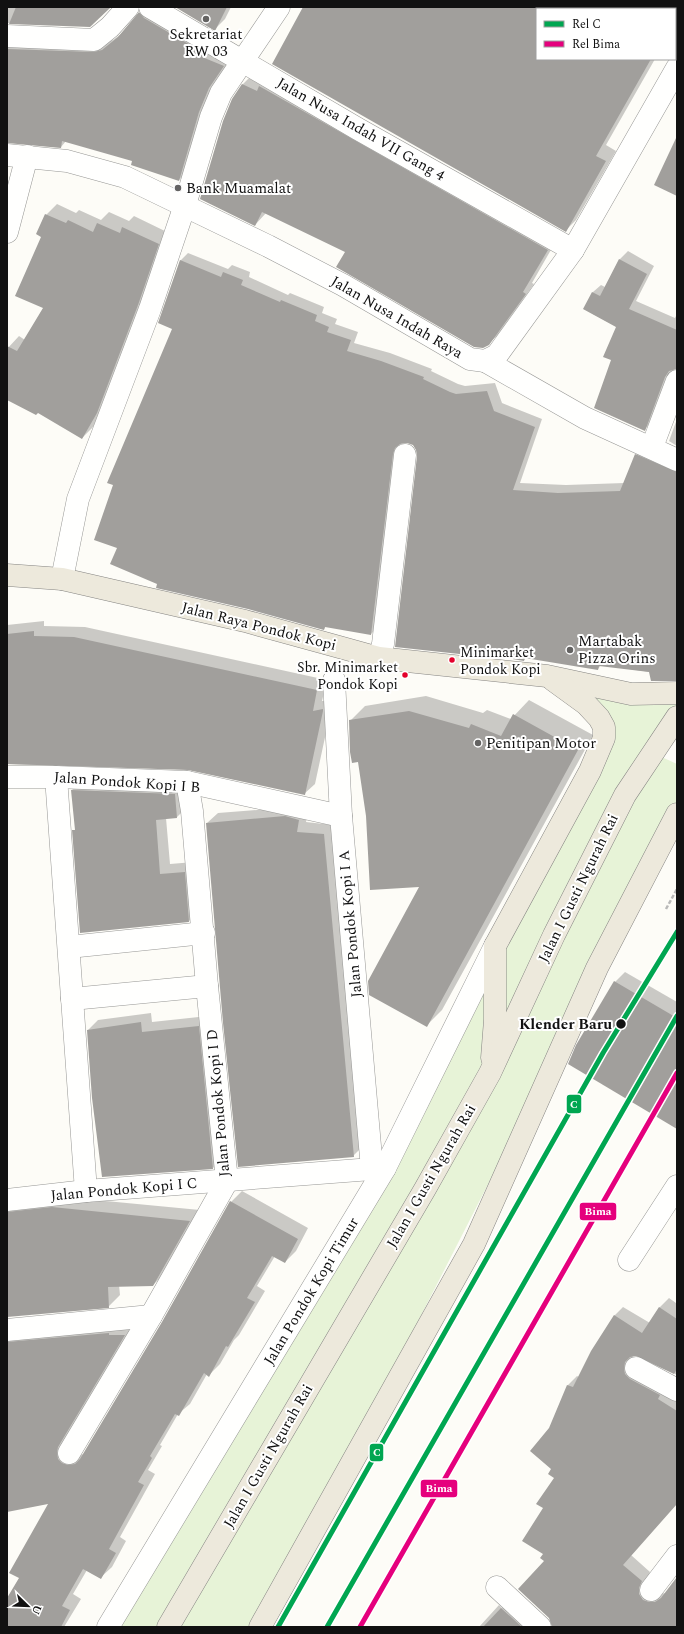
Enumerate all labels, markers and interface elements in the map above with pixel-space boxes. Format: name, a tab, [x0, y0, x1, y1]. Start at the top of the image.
legend	[536, 8, 676, 60]
marker: Sekretariat RW 03	[201, 14, 211, 24]
text: Rel C	[572, 15, 601, 34]
place label: Sekretariat RW 03	[169, 23, 243, 63]
text: Rel Bima	[572, 35, 620, 54]
street label: Jalan Nusa Indah VII Gang 4	[272, 72, 450, 187]
place label: Bank Muamalat	[186, 177, 291, 200]
marker: Bank Muamalat	[173, 183, 183, 193]
street label: Jalan Nusa Indah Raya	[326, 270, 468, 365]
street label: Jalan Raya Pondok Kopi	[179, 596, 339, 657]
place label: Martabak Pizza Orins	[578, 630, 656, 670]
place label: Minimarket Pondok Kopi	[460, 642, 541, 680]
marker: Martabak Pizza Orins	[565, 645, 575, 655]
marker: Minimarket Pondok Kopi	[447, 655, 457, 665]
place label: Sbr. Minimarket Pondok Kopi	[297, 657, 398, 695]
marker: Sbr. Minimarket Pondok Kopi	[400, 670, 410, 680]
place label: Penitipan Motor	[486, 732, 596, 755]
marker: Penitipan Motor	[473, 738, 483, 748]
street label: Jalan Pondok Kopi I B	[53, 766, 201, 799]
street label: Jalan I Gusti Ngurah Rai	[532, 810, 625, 967]
street label: Jalan Pondok Kopi I A	[333, 849, 368, 999]
place label: Klender Baru	[519, 1013, 612, 1036]
marker: Klender Baru	[614, 1017, 628, 1031]
street label: Jalan Pondok Kopi I D	[201, 1028, 236, 1178]
line badge: C	[566, 1094, 582, 1114]
text: C	[570, 1096, 578, 1113]
street label: Jalan I Gusti Ngurah Rai	[381, 1100, 482, 1253]
street label: Jalan Pondok Kopi I C	[50, 1172, 199, 1207]
line badge: Bima	[579, 1202, 617, 1221]
text: Bima	[585, 1203, 612, 1220]
street label: Jalan Pondok Kopi Timur	[258, 1213, 365, 1370]
street label: Jalan I Gusti Ngurah Rai	[218, 1380, 319, 1533]
line badge: C	[369, 1443, 384, 1462]
text: C	[373, 1444, 381, 1461]
line badge: Bima	[420, 1479, 458, 1498]
text: Bima	[426, 1480, 453, 1497]
north arrow	[8, 1586, 48, 1626]
text: U	[27, 1602, 46, 1617]

